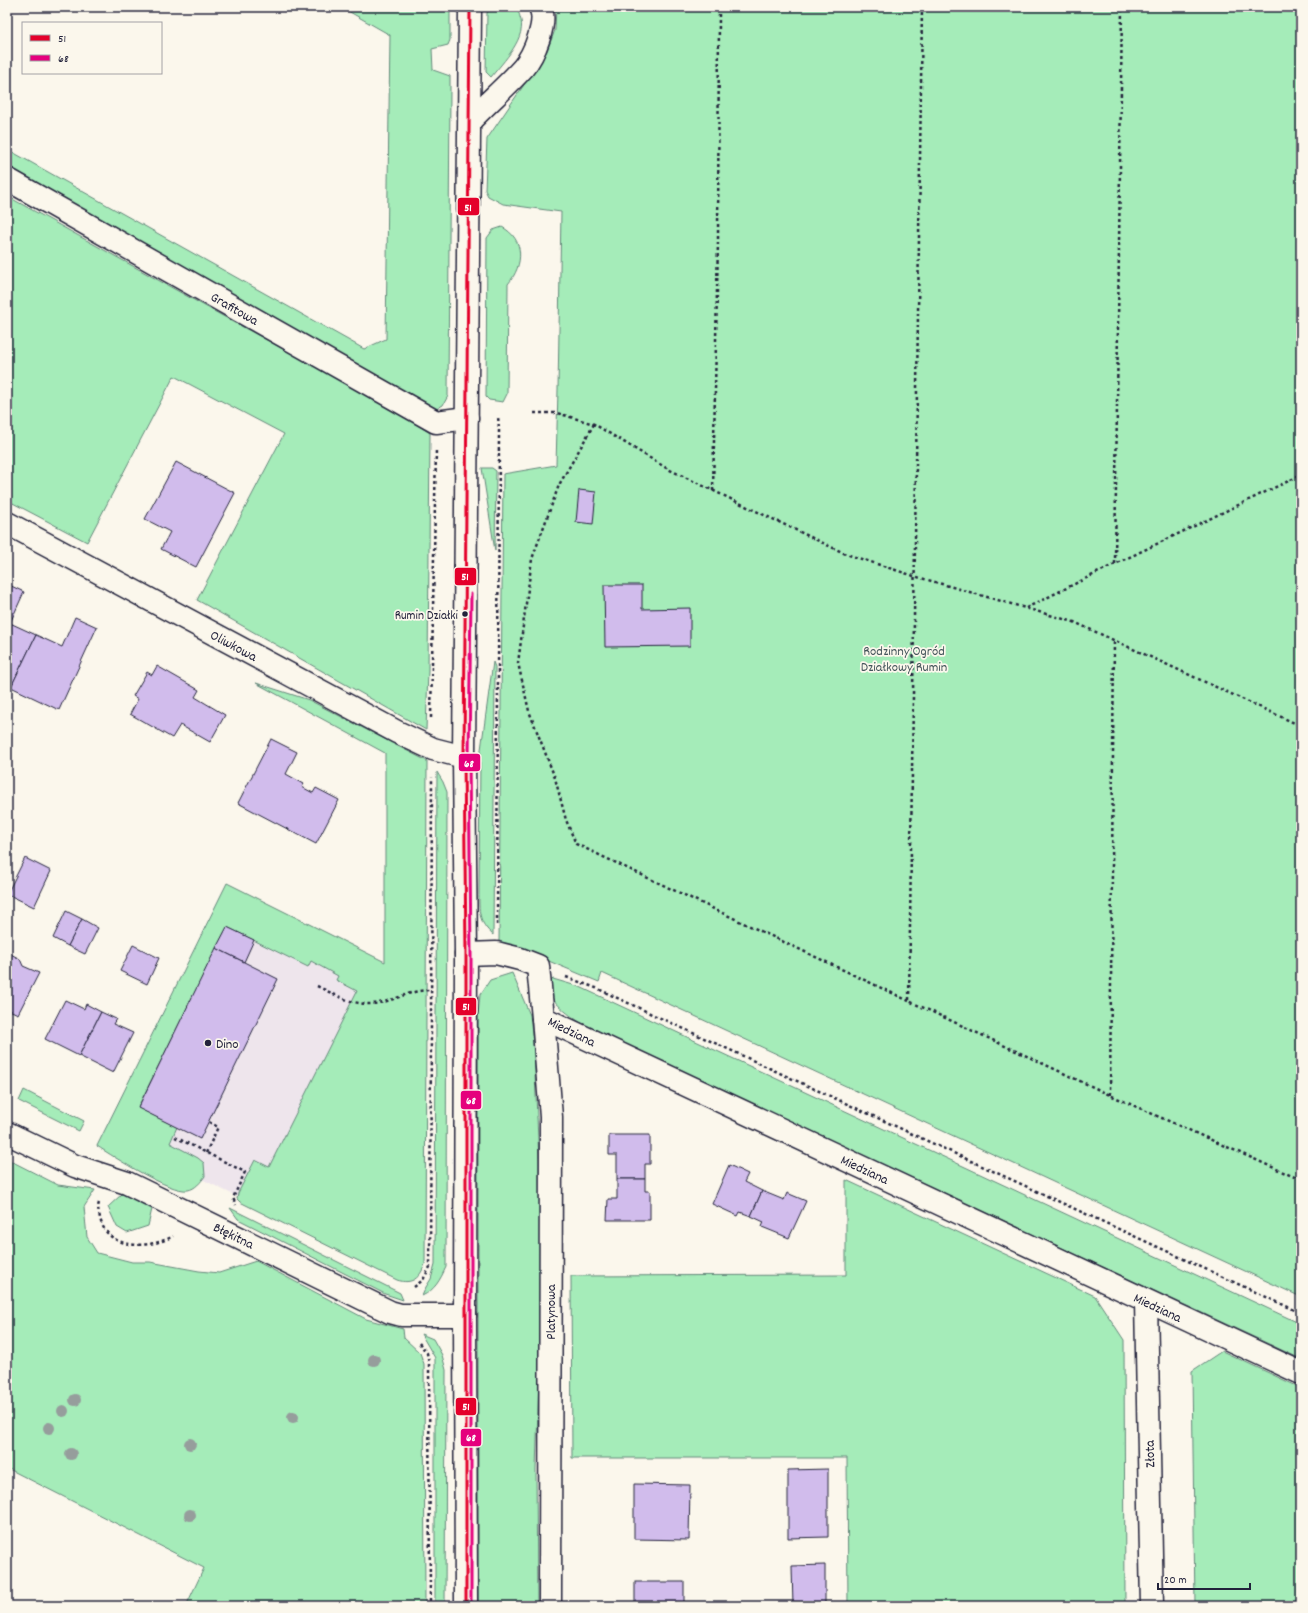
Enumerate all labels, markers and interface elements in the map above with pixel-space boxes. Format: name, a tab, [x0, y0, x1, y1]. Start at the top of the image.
legend	[22, 22, 162, 74]
text: 51	[58, 31, 66, 48]
text: 68	[58, 51, 69, 68]
line badge: 51	[457, 197, 480, 216]
text: 51	[464, 201, 472, 217]
street label: Grafitowa	[206, 288, 262, 332]
line badge: 51	[454, 567, 477, 586]
text: 51	[461, 570, 469, 586]
place label: Rumin Działki	[395, 607, 459, 626]
marker: Rumin Działki	[460, 609, 470, 619]
street label: Oliwkowa	[206, 626, 260, 668]
park label: Rodzinny Ogród Działkowy Rumin	[861, 642, 947, 678]
line badge: 68	[458, 753, 481, 772]
text: 68	[464, 757, 474, 773]
line badge: 51	[455, 997, 477, 1016]
text: 51	[462, 1000, 470, 1016]
street label: Miedziana	[544, 1013, 599, 1053]
place label: Dino	[216, 1035, 238, 1055]
marker: Dino	[203, 1038, 213, 1048]
line badge: 68	[460, 1090, 482, 1110]
text: 68	[466, 1094, 476, 1110]
street label: Miedziana	[837, 1151, 892, 1191]
street label: Błękitna	[209, 1218, 257, 1255]
street label: Platynowa	[542, 1284, 562, 1340]
street label: Miedziana	[1130, 1289, 1185, 1329]
line badge: 51	[455, 1397, 477, 1416]
text: 51	[462, 1400, 470, 1416]
line badge: 68	[460, 1428, 482, 1447]
text: 68	[466, 1431, 476, 1447]
street label: Złota	[1141, 1440, 1161, 1468]
scale bar	[1158, 1565, 1250, 1591]
text: 20 m	[1164, 1572, 1187, 1589]

